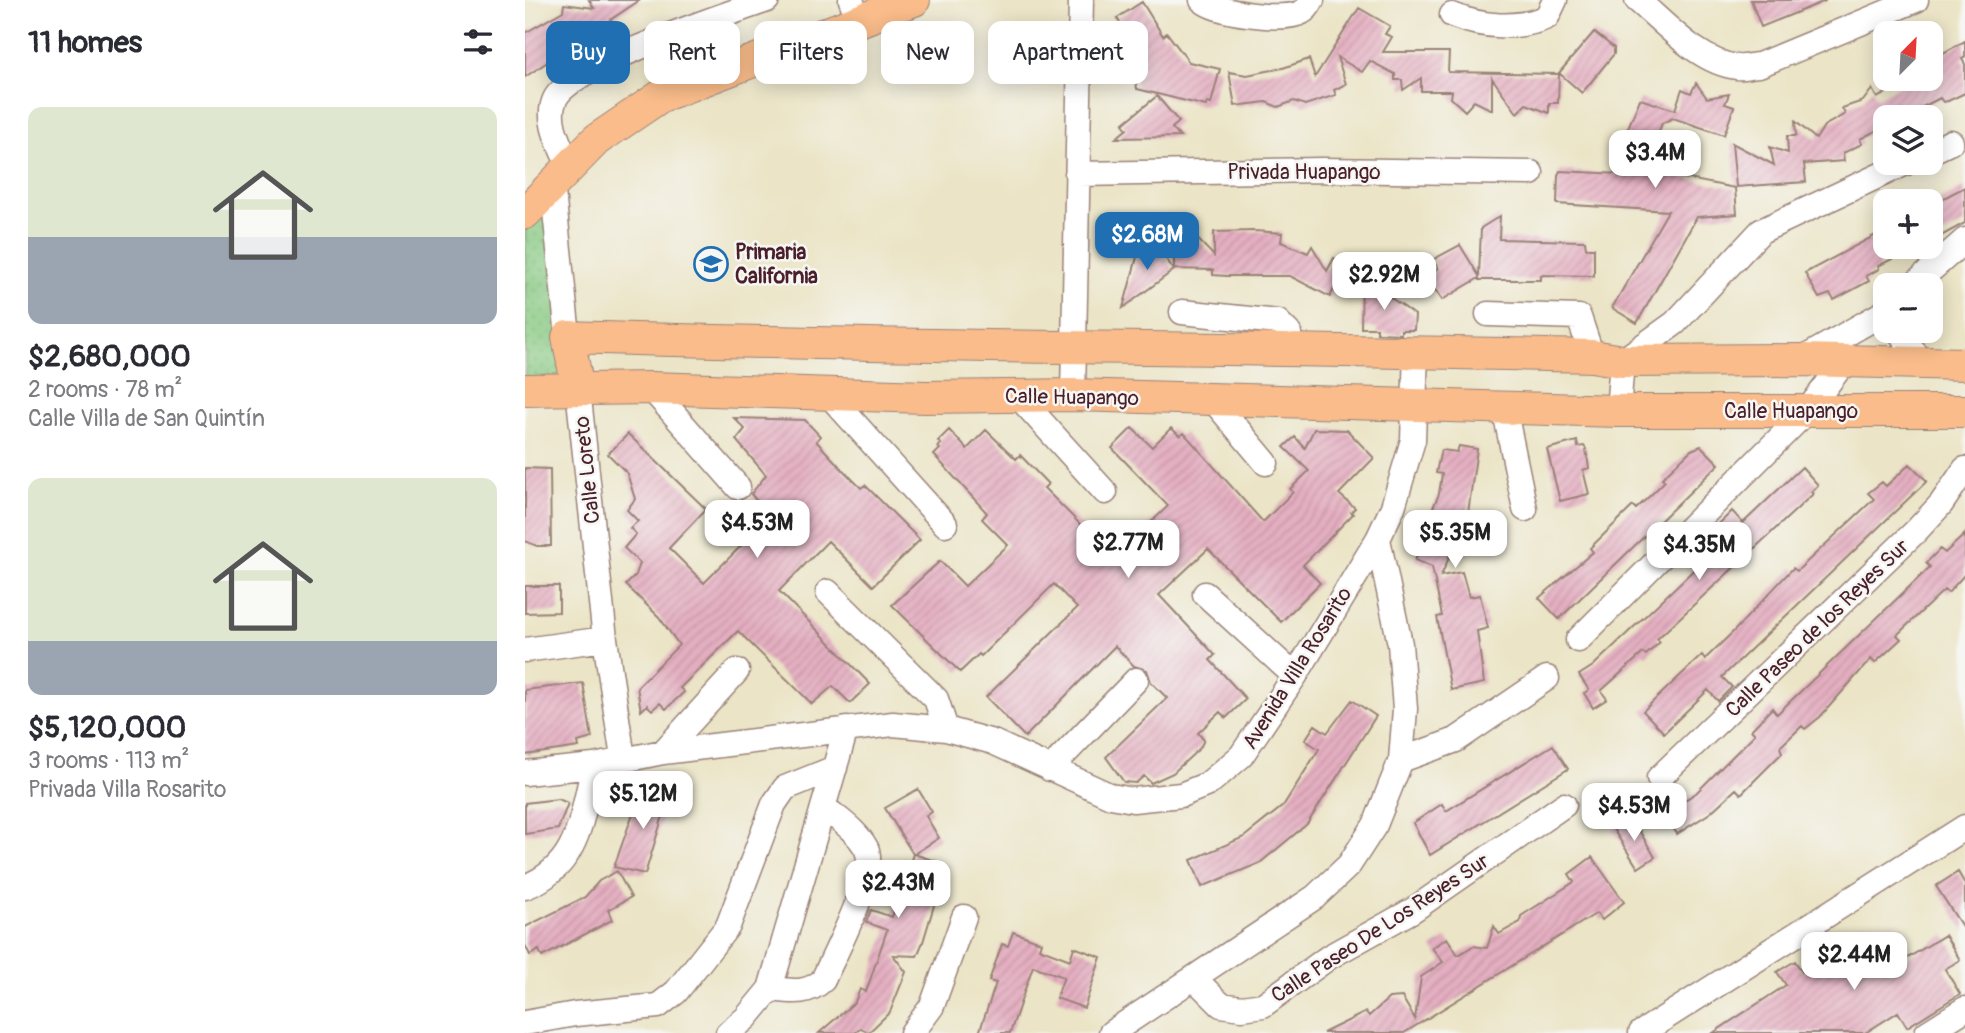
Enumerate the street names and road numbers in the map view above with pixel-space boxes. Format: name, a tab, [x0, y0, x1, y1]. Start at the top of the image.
street label: Privada Huapango	[1227, 159, 1381, 186]
street label: Calle Huapango	[1005, 383, 1139, 412]
street label: Calle Huapango	[1724, 398, 1858, 425]
street label: Calle Loreto	[568, 415, 607, 525]
street label: Calle Paseo de los Reyes Sur	[1720, 533, 1915, 723]
street label: Avenida Villa Rosarito	[1237, 582, 1358, 754]
street label: Calle Paseo De Los Reyes Sur	[1266, 847, 1495, 1009]

